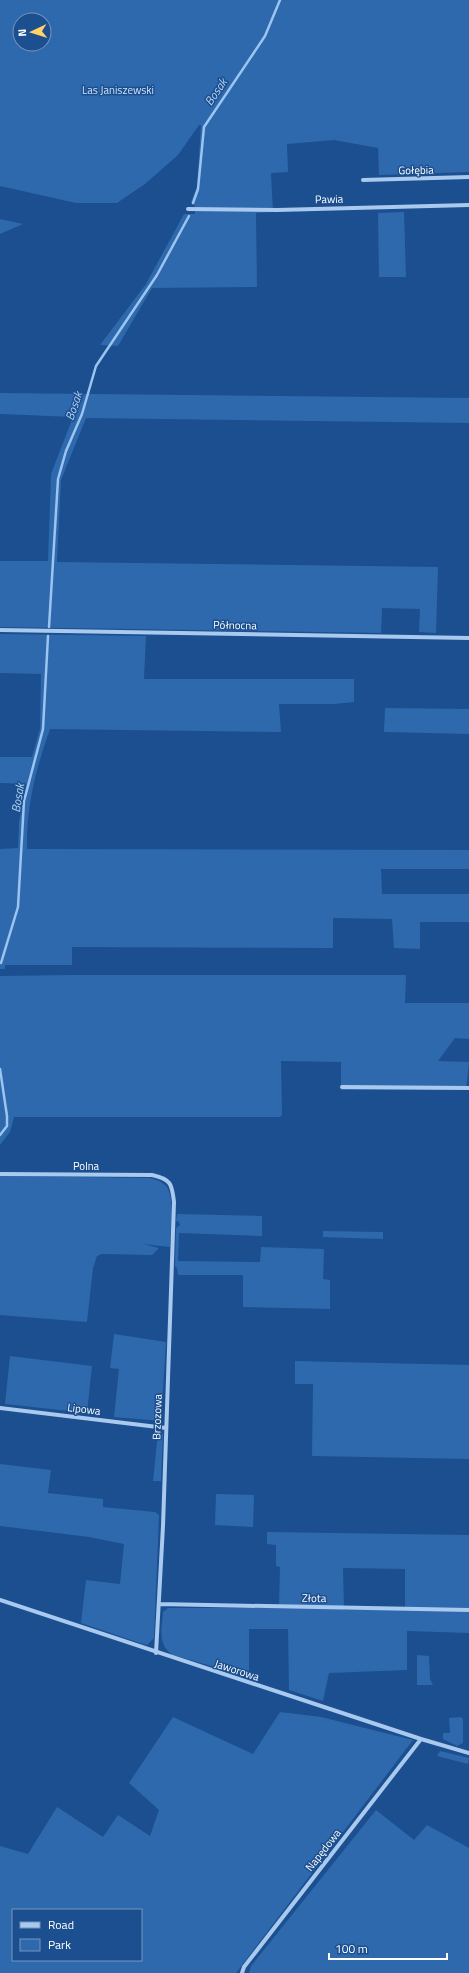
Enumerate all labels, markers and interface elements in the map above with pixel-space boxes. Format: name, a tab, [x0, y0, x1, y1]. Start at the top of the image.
north arrow	[12, 12, 52, 52]
text: N	[14, 28, 30, 37]
water label: Bosak	[200, 73, 233, 109]
park label: Las Janiszewski	[82, 82, 154, 98]
street label: Gołębia	[398, 162, 434, 178]
street label: Pawia	[315, 191, 344, 207]
water label: Bosak	[60, 387, 88, 423]
street label: Północna	[213, 617, 257, 633]
water label: Bosak	[6, 780, 29, 814]
street label: Polna	[73, 1158, 100, 1174]
street label: Brzozowa	[148, 1393, 166, 1440]
street label: Lipowa	[67, 1399, 102, 1419]
street label: Złota	[302, 1590, 327, 1606]
street label: Jaworowa	[213, 1655, 262, 1685]
street label: Napędowa	[301, 1825, 345, 1875]
legend	[12, 1909, 142, 1961]
text: Road	[48, 1915, 74, 1934]
text: Park	[48, 1935, 71, 1954]
scale bar	[329, 1935, 447, 1961]
text: 100 m	[335, 1939, 368, 1958]

